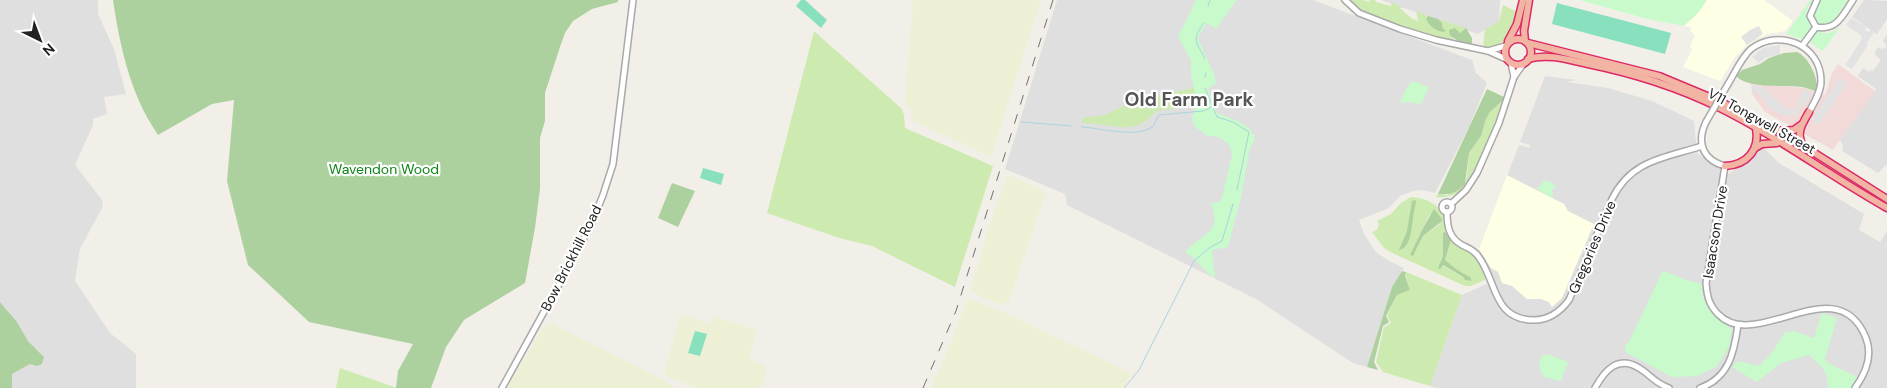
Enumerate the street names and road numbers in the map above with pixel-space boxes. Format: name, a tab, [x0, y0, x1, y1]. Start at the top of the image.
street label: V11 Tongwell Street	[1705, 84, 1819, 158]
street label: Isaacson Drive	[1699, 184, 1731, 280]
street label: Gregories Drive	[1564, 198, 1620, 296]
street label: Bow Brickhill Road	[536, 202, 606, 314]

